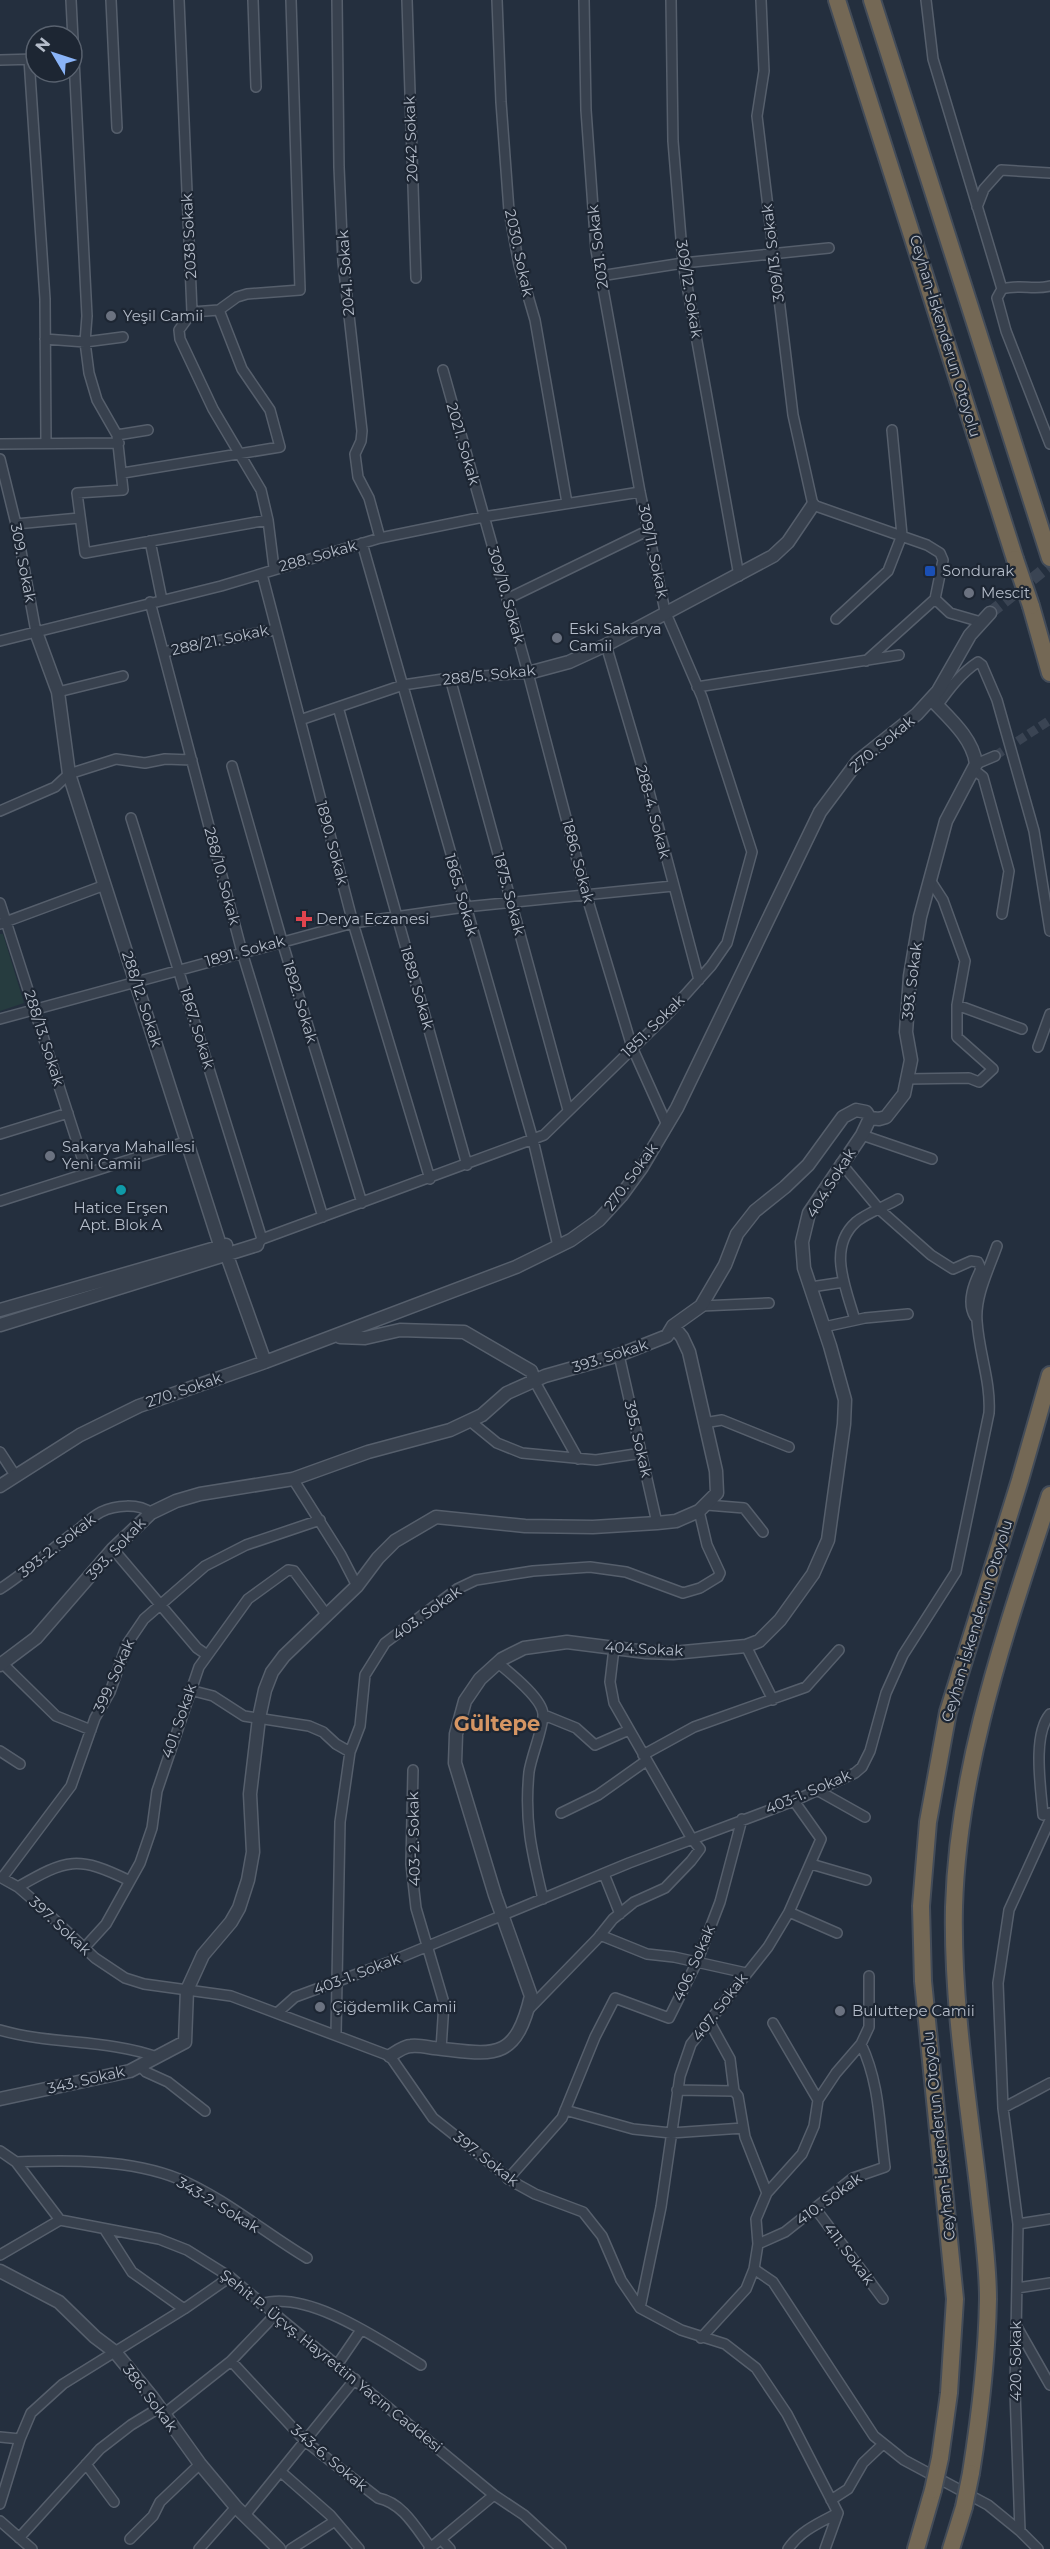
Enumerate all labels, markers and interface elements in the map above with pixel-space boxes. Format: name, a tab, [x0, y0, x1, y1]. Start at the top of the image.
north arrow	[24, 24, 84, 84]
text: N	[31, 34, 54, 56]
street label: 2042 Sokak	[400, 96, 421, 182]
street label: 2038 Sokak	[177, 193, 200, 279]
street label: 309/13. Sokak	[757, 203, 788, 303]
street label: 2031. Sokak	[583, 204, 612, 290]
street label: 2030. Sokak	[501, 207, 538, 298]
street label: 2041. Sokak	[333, 230, 358, 316]
street label: Ceyhan-İskenderun Otoyolu	[906, 232, 985, 439]
street label: 309/12. Sokak	[672, 238, 707, 339]
place label: Yeşil Camii	[123, 306, 203, 325]
marker: Yeşil Camii	[104, 309, 118, 323]
street label: 2021. Sokak	[443, 401, 484, 487]
street label: 309/11. Sokak	[634, 502, 673, 600]
street label: 309. Sokak	[7, 522, 40, 604]
street label: 288. Sokak	[277, 535, 359, 576]
street label: 309/10. Sokak	[484, 544, 529, 646]
place label: Sondurak	[942, 561, 1014, 580]
marker: Sondurak	[923, 564, 937, 578]
place label: Mescit	[981, 583, 1030, 602]
marker: Mescit	[962, 586, 976, 600]
place label: Eski Sakarya Camii	[569, 619, 662, 655]
street label: 288/21. Sokak	[169, 620, 270, 659]
marker: Eski Sakarya Camii	[550, 631, 564, 645]
street label: 288/5. Sokak	[441, 660, 536, 689]
street label: 270. Sokak	[845, 711, 918, 776]
street label: 288-4. Sokak	[632, 763, 675, 861]
street label: 1890. Sokak	[312, 799, 353, 887]
street label: 1886. Sokak	[558, 817, 599, 905]
street label: 288/10. Sokak	[200, 825, 245, 927]
street label: 1865. Sokak	[441, 851, 482, 938]
street label: 1875. Sokak	[489, 851, 530, 937]
place label: Derya Eczanesi	[316, 909, 429, 928]
marker: Derya Eczanesi	[297, 912, 311, 926]
street label: 1891. Sokak	[203, 931, 287, 970]
street label: 393. Sokak	[897, 941, 926, 1021]
street label: 1889. Sokak	[397, 944, 438, 1032]
street label: 288/12. Sokak	[118, 949, 167, 1049]
street label: 1892. Sokak	[279, 958, 322, 1045]
street label: 1867. Sokak	[176, 985, 219, 1071]
street label: 288/13. Sokak	[20, 988, 69, 1088]
street label: 1851. Sokak	[617, 990, 688, 1061]
place label: Sakarya Mahallesi Yeni Camii	[62, 1137, 195, 1173]
street label: 270. Sokak	[600, 1139, 662, 1214]
street label: 404.Sokak	[802, 1144, 859, 1221]
marker: Sakarya Mahallesi Yeni Camii	[43, 1149, 57, 1163]
marker: Hatice Erşen Apt. Blok A	[114, 1183, 128, 1197]
place label: Hatice Erşen Apt. Blok A	[73, 1198, 169, 1234]
street label: 393. Sokak	[570, 1334, 650, 1377]
street label: 270. Sokak	[143, 1368, 224, 1411]
street label: 395. Sokak	[620, 1399, 657, 1479]
street label: 393-2. Sokak	[14, 1510, 99, 1582]
street label: 393. Sokak	[82, 1514, 149, 1584]
street label: Ceyhan-İskenderun Otoyolu	[937, 1517, 1016, 1724]
street label: 403. Sokak	[389, 1581, 465, 1644]
street label: 399. Sokak	[89, 1636, 138, 1716]
street label: 404.Sokak	[604, 1637, 684, 1660]
street label: 401. Sokak	[157, 1681, 200, 1761]
district label: Gültepe	[454, 1711, 540, 1736]
street label: 403-1. Sokak	[762, 1765, 854, 1818]
street label: 403-2. Sokak	[403, 1791, 424, 1887]
street label: 397. Sokak	[25, 1892, 95, 1959]
street label: 406. Sokak	[668, 1922, 719, 2004]
street label: 403-1. Sokak	[311, 1948, 403, 1999]
street label: 407. Sokak	[688, 1969, 751, 2044]
place label: Çiğdemlik Camii	[332, 1997, 456, 2016]
marker: Çiğdemlik Camii	[313, 2000, 327, 2014]
place label: Buluttepe Camii	[852, 2001, 975, 2020]
marker: Buluttepe Camii	[833, 2004, 847, 2018]
street label: Ceyhan-İskenderun Otoyolu	[918, 2030, 959, 2242]
street label: 343. Sokak	[45, 2061, 127, 2098]
street label: 397. Sokak	[450, 2127, 523, 2190]
street label: 410. Sokak	[792, 2168, 865, 2229]
street label: 343-2. Sokak	[173, 2172, 263, 2237]
street label: 411. Sokak	[820, 2219, 879, 2288]
street label: Şehit P. Üçvş. Hayrettin Yaçın Caddesi	[216, 2265, 446, 2456]
street label: 420. Sokak	[1006, 2321, 1025, 2401]
street label: 386. Sokak	[119, 2360, 182, 2435]
street label: 343-6. Sokak	[287, 2420, 372, 2495]

